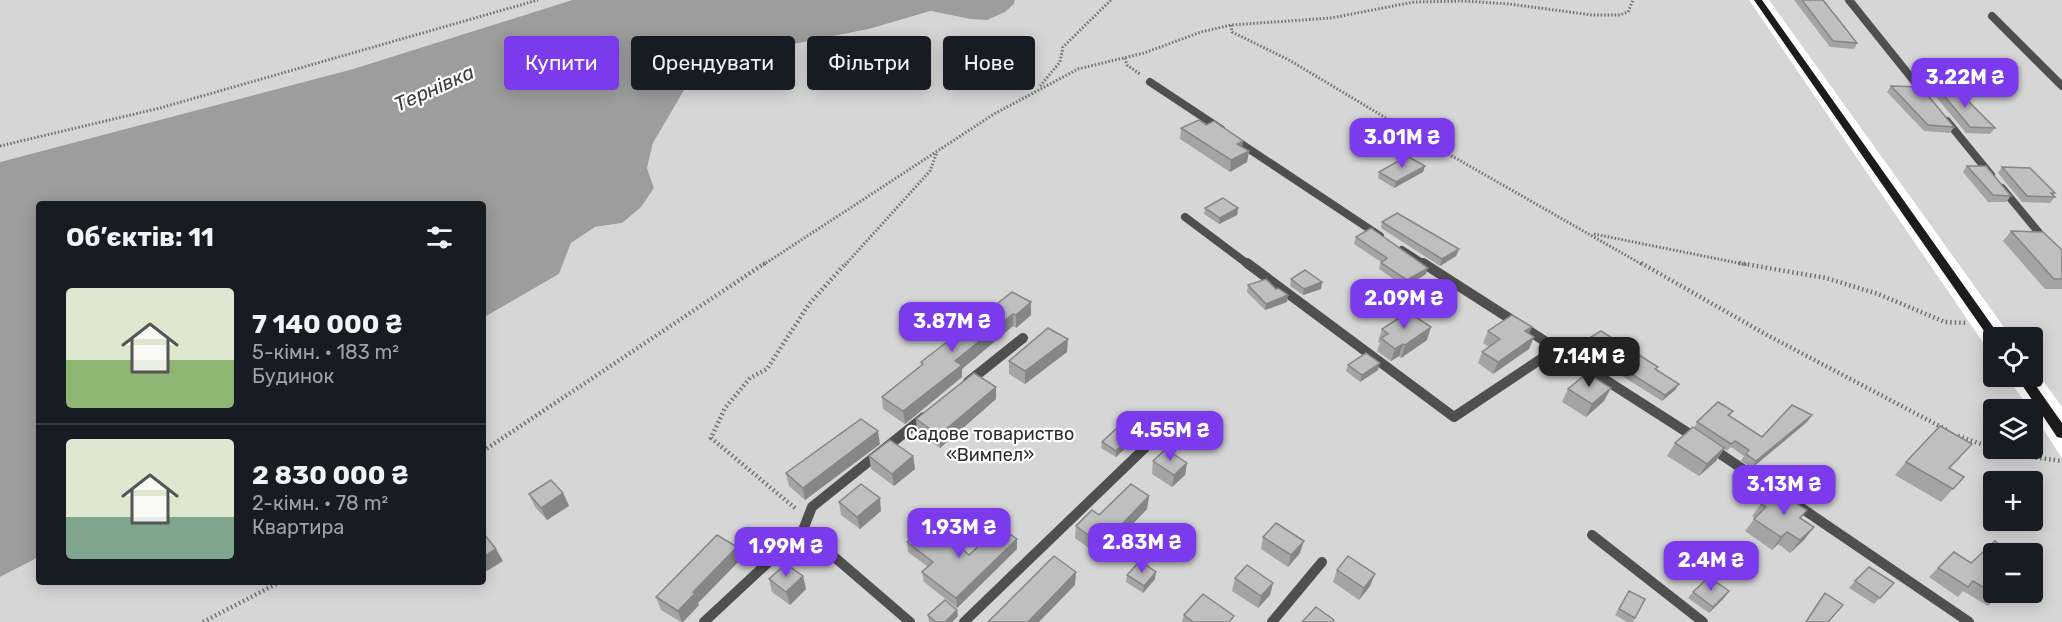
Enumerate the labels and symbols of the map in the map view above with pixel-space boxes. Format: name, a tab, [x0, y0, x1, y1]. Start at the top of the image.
pin: 3.22M ₴	[1910, 58, 2020, 109]
water label: Тернівка	[390, 60, 478, 116]
pin: 3.01M ₴	[1347, 118, 1457, 169]
pin: 2.09M ₴	[1349, 279, 1459, 330]
pin: 3.87M ₴	[897, 302, 1007, 353]
pin: 7.14M ₴	[1534, 337, 1644, 388]
pin: 4.55M ₴	[1115, 411, 1225, 462]
park label: Садове товариство «Вимпел»	[906, 423, 1074, 466]
pin: 3.13M ₴	[1729, 465, 1839, 516]
pin: 1.93M ₴	[904, 508, 1014, 559]
pin: 2.83M ₴	[1087, 523, 1197, 574]
pin: 1.99M ₴	[731, 527, 841, 578]
pin: 2.4M ₴	[1662, 541, 1760, 592]

